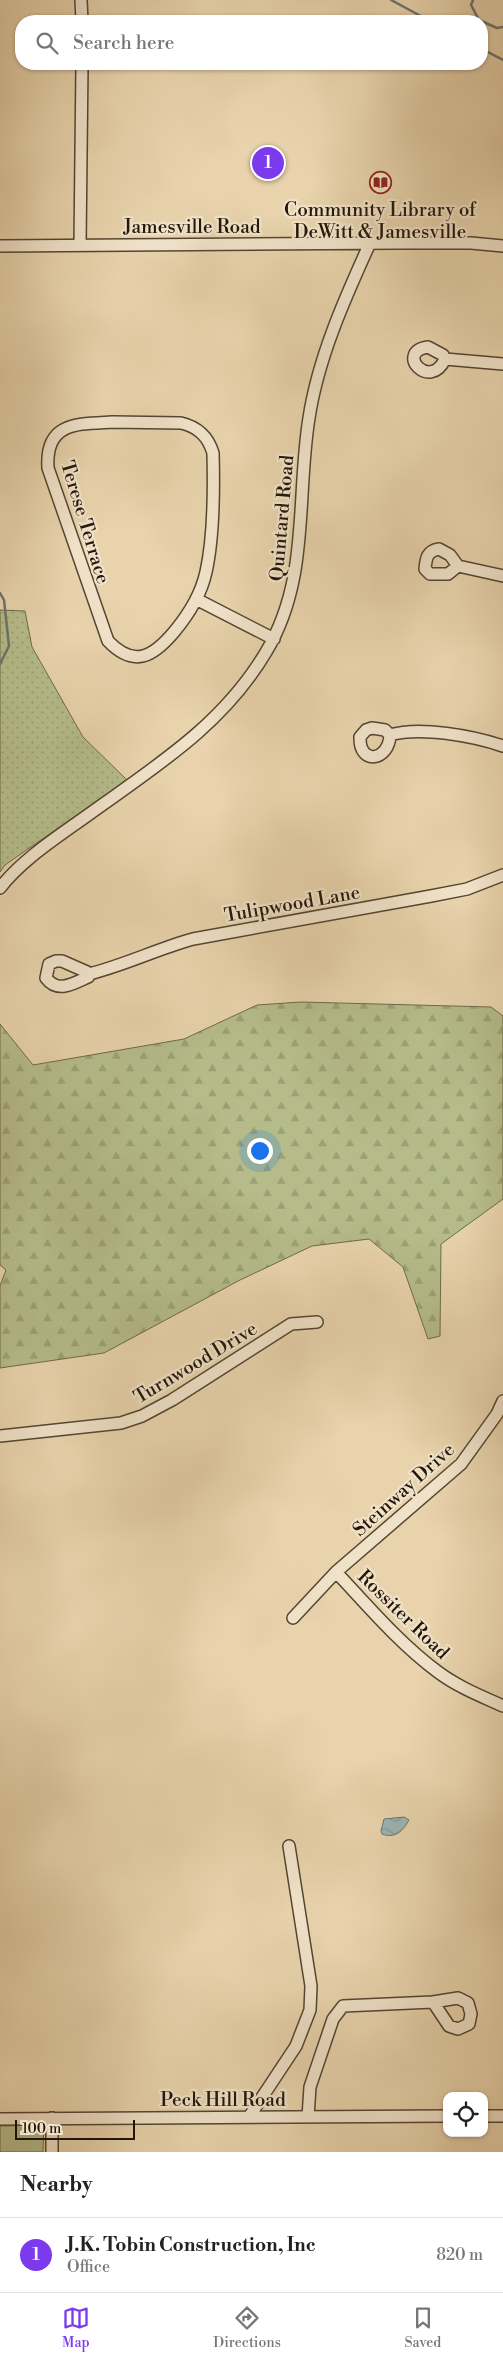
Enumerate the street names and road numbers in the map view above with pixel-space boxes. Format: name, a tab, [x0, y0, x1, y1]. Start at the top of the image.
street label: Jamesville Road	[122, 215, 261, 239]
street label: Quintard Road	[265, 454, 299, 582]
street label: Terese Terrace	[55, 458, 115, 587]
street label: Tulipwood Lane	[222, 880, 362, 928]
street label: Turnwood Drive	[129, 1317, 262, 1409]
street label: Steinway Drive	[348, 1438, 460, 1542]
street label: Rossiter Road	[352, 1565, 454, 1665]
street label: Peck Hill Road	[160, 2088, 286, 2112]

